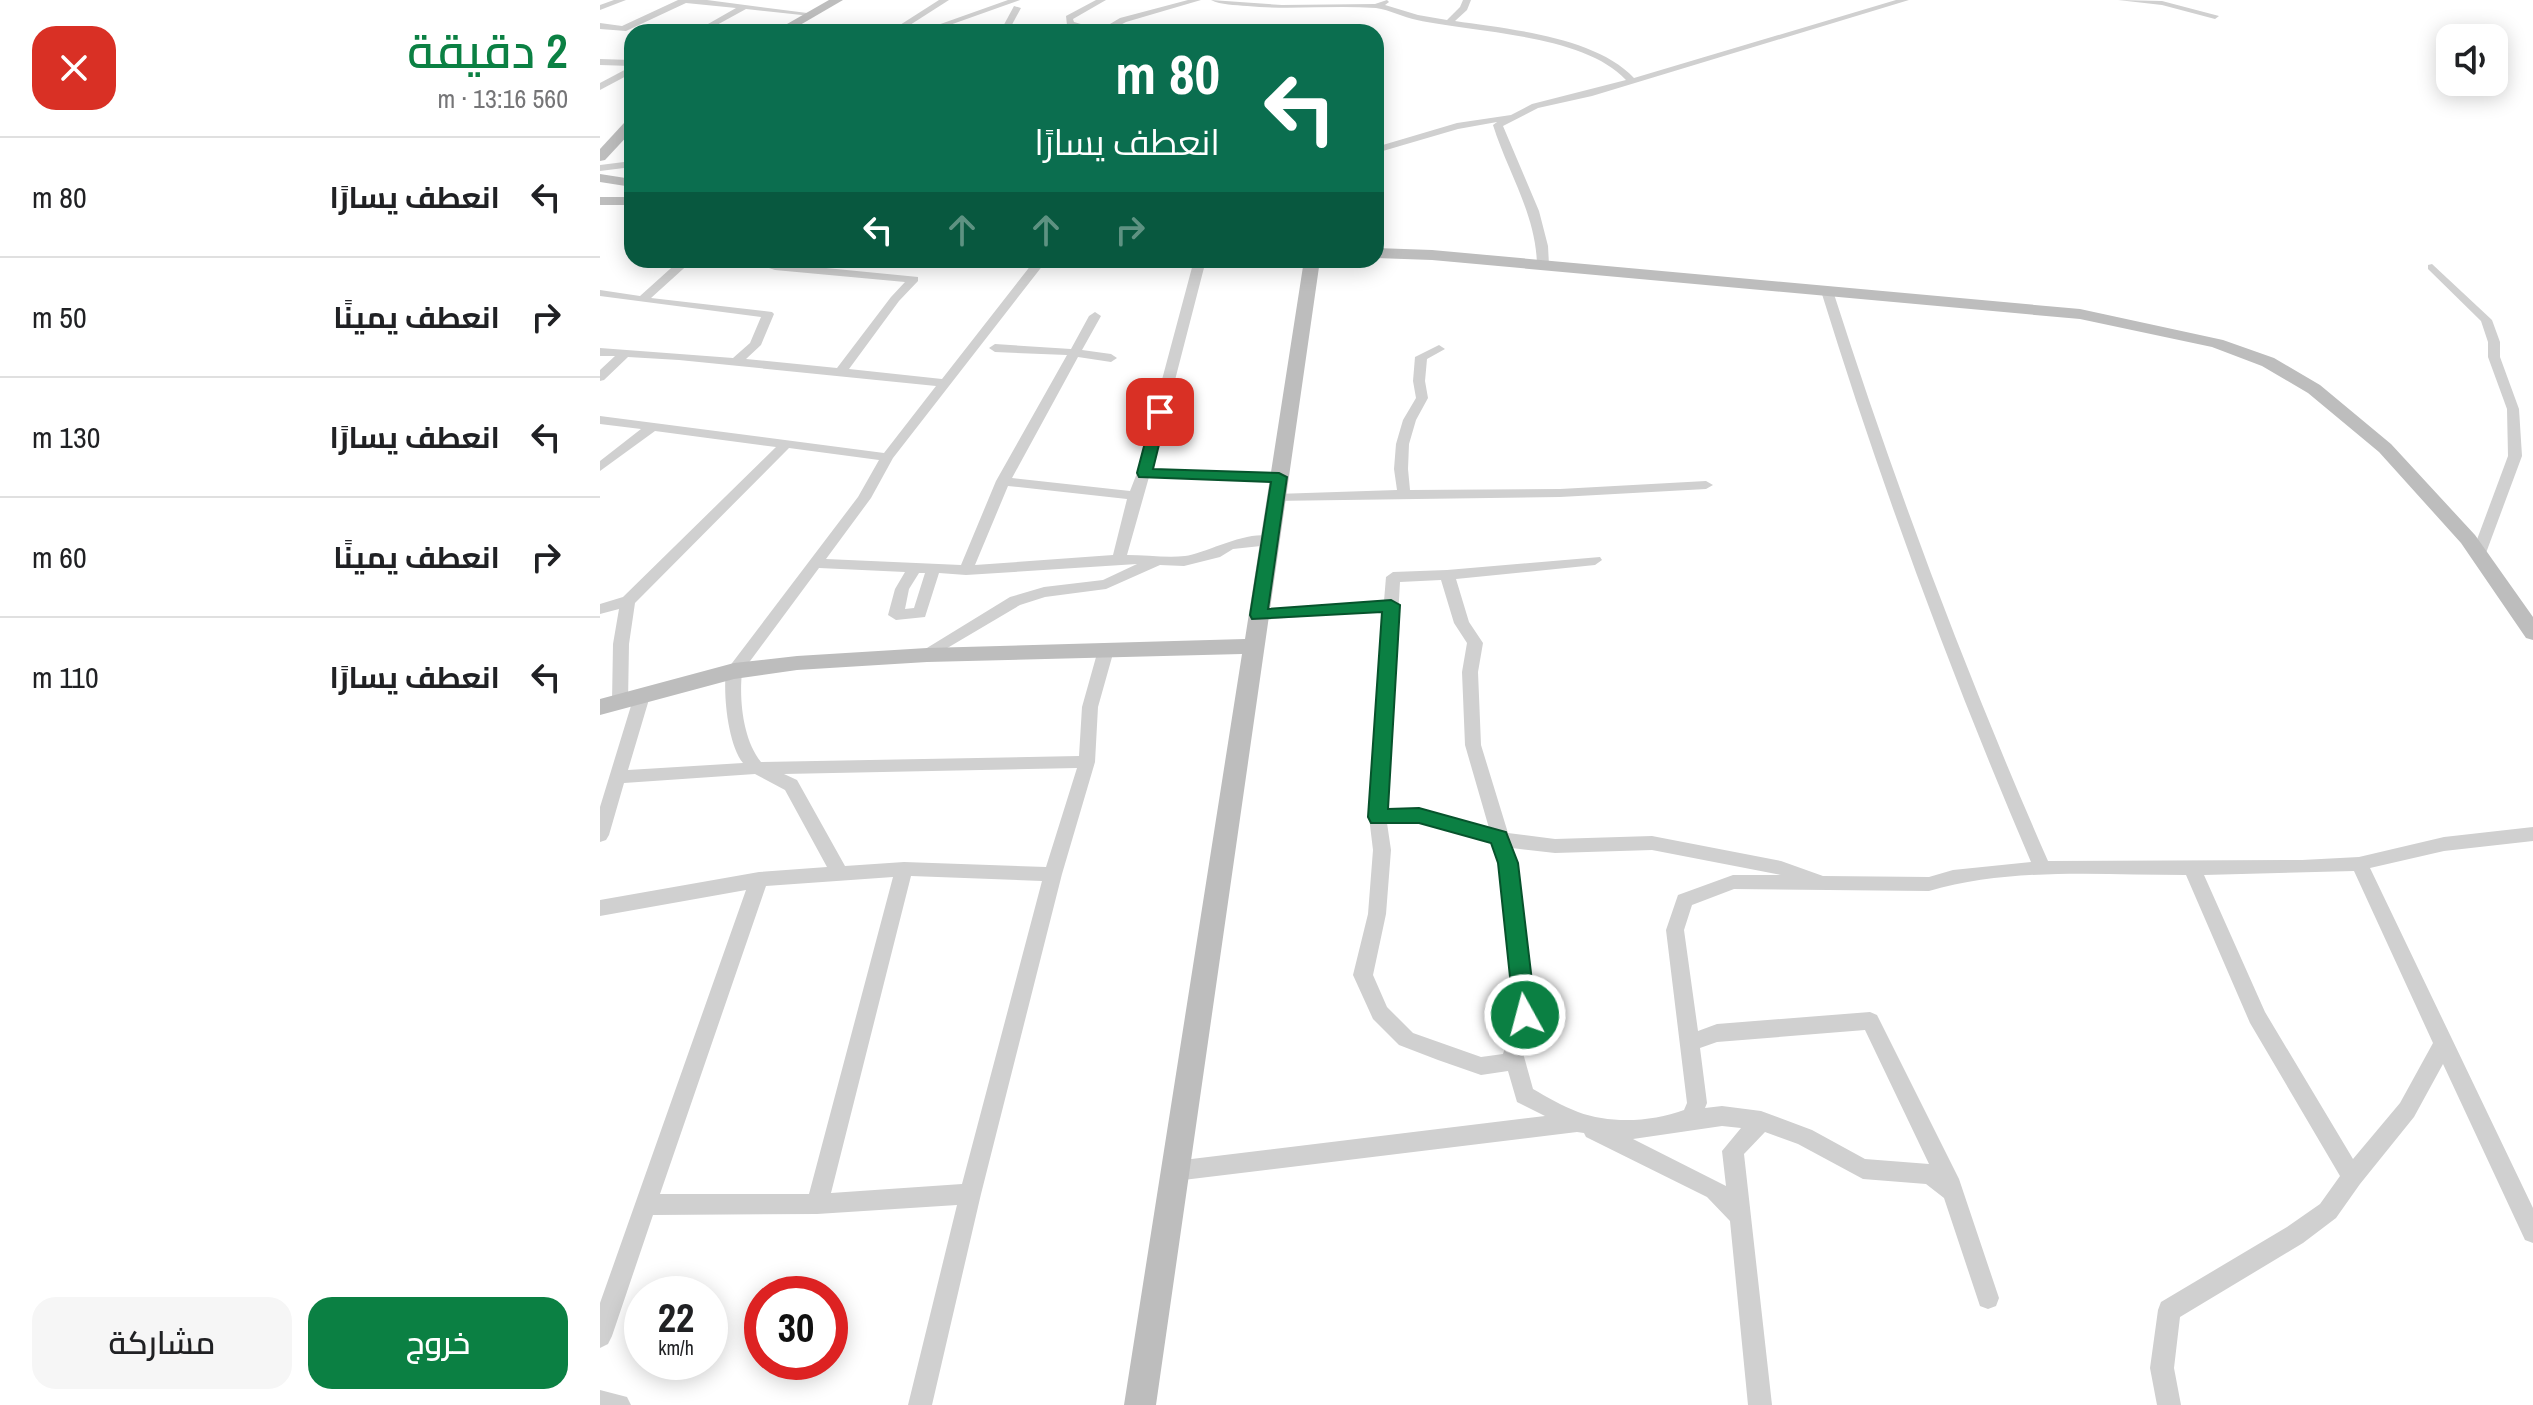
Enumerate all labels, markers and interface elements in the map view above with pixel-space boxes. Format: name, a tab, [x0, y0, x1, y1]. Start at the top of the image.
text: 2 دقيقة	[407, 18, 568, 83]
map controls	[2436, 24, 2508, 96]
button: sound	[2436, 24, 2508, 96]
button: close	[32, 26, 116, 110]
text: 80 m	[1115, 36, 1220, 111]
icon: left	[1248, 56, 1352, 160]
text: 560 m · 13:16	[438, 81, 568, 116]
text: انعطف يسارًا	[1034, 118, 1220, 166]
icon: left	[524, 175, 568, 219]
text: 80 m	[32, 177, 87, 217]
text: انعطف يسارًا	[330, 177, 500, 217]
icon: left	[856, 208, 900, 252]
icon: ahead	[940, 208, 984, 252]
icon: ahead	[1024, 208, 1068, 252]
icon: right	[1108, 208, 1152, 252]
icon: right	[524, 295, 568, 339]
text: 50 m	[32, 297, 87, 337]
text: انعطف يمينًا	[333, 297, 500, 337]
pin	[1126, 378, 1194, 446]
icon: arrive	[1138, 390, 1182, 434]
icon: left	[524, 415, 568, 459]
text: 130 m	[32, 417, 100, 457]
text: انعطف يسارًا	[330, 417, 500, 457]
icon: right	[524, 535, 568, 579]
text: 60 m	[32, 537, 87, 577]
text: انعطف يمينًا	[333, 537, 500, 577]
icon: left	[524, 655, 568, 699]
text: 110 m	[32, 657, 99, 697]
text: انعطف يسارًا	[330, 657, 500, 697]
position arrow	[1483, 973, 1567, 1057]
speed limit sign: 30	[744, 1276, 848, 1380]
text: 22	[658, 1291, 694, 1344]
button: مشاركة	[32, 1297, 292, 1389]
button: خروج	[308, 1297, 568, 1389]
text: km/h	[658, 1334, 694, 1361]

